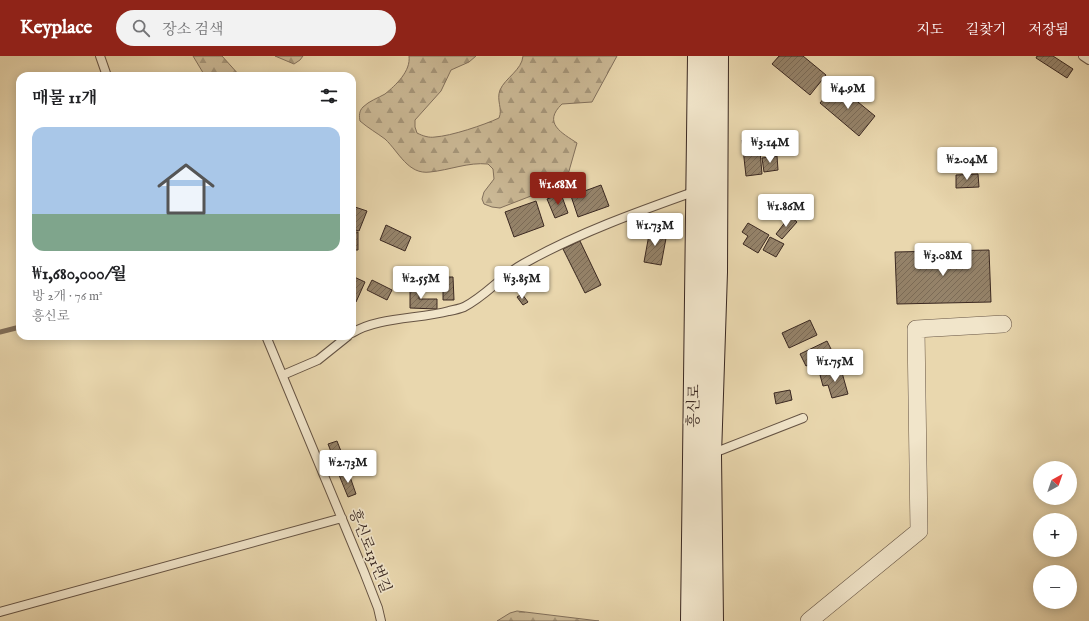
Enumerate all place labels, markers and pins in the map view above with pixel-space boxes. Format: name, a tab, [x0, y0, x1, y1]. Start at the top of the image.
pin: ₩4.9M	[820, 76, 876, 110]
pin: ₩3.14M	[737, 130, 803, 164]
pin: ₩2.04M	[934, 147, 1000, 181]
pin: ₩1.68M	[525, 172, 591, 206]
pin: ₩1.86M	[753, 194, 819, 228]
pin: ₩1.73M	[622, 213, 688, 247]
pin: ₩3.08M	[910, 243, 976, 277]
pin: ₩2.55M	[388, 266, 454, 300]
pin: ₩3.85M	[489, 266, 555, 300]
pin: ₩1.75M	[802, 349, 868, 383]
pin: ₩2.73M	[315, 450, 381, 484]

